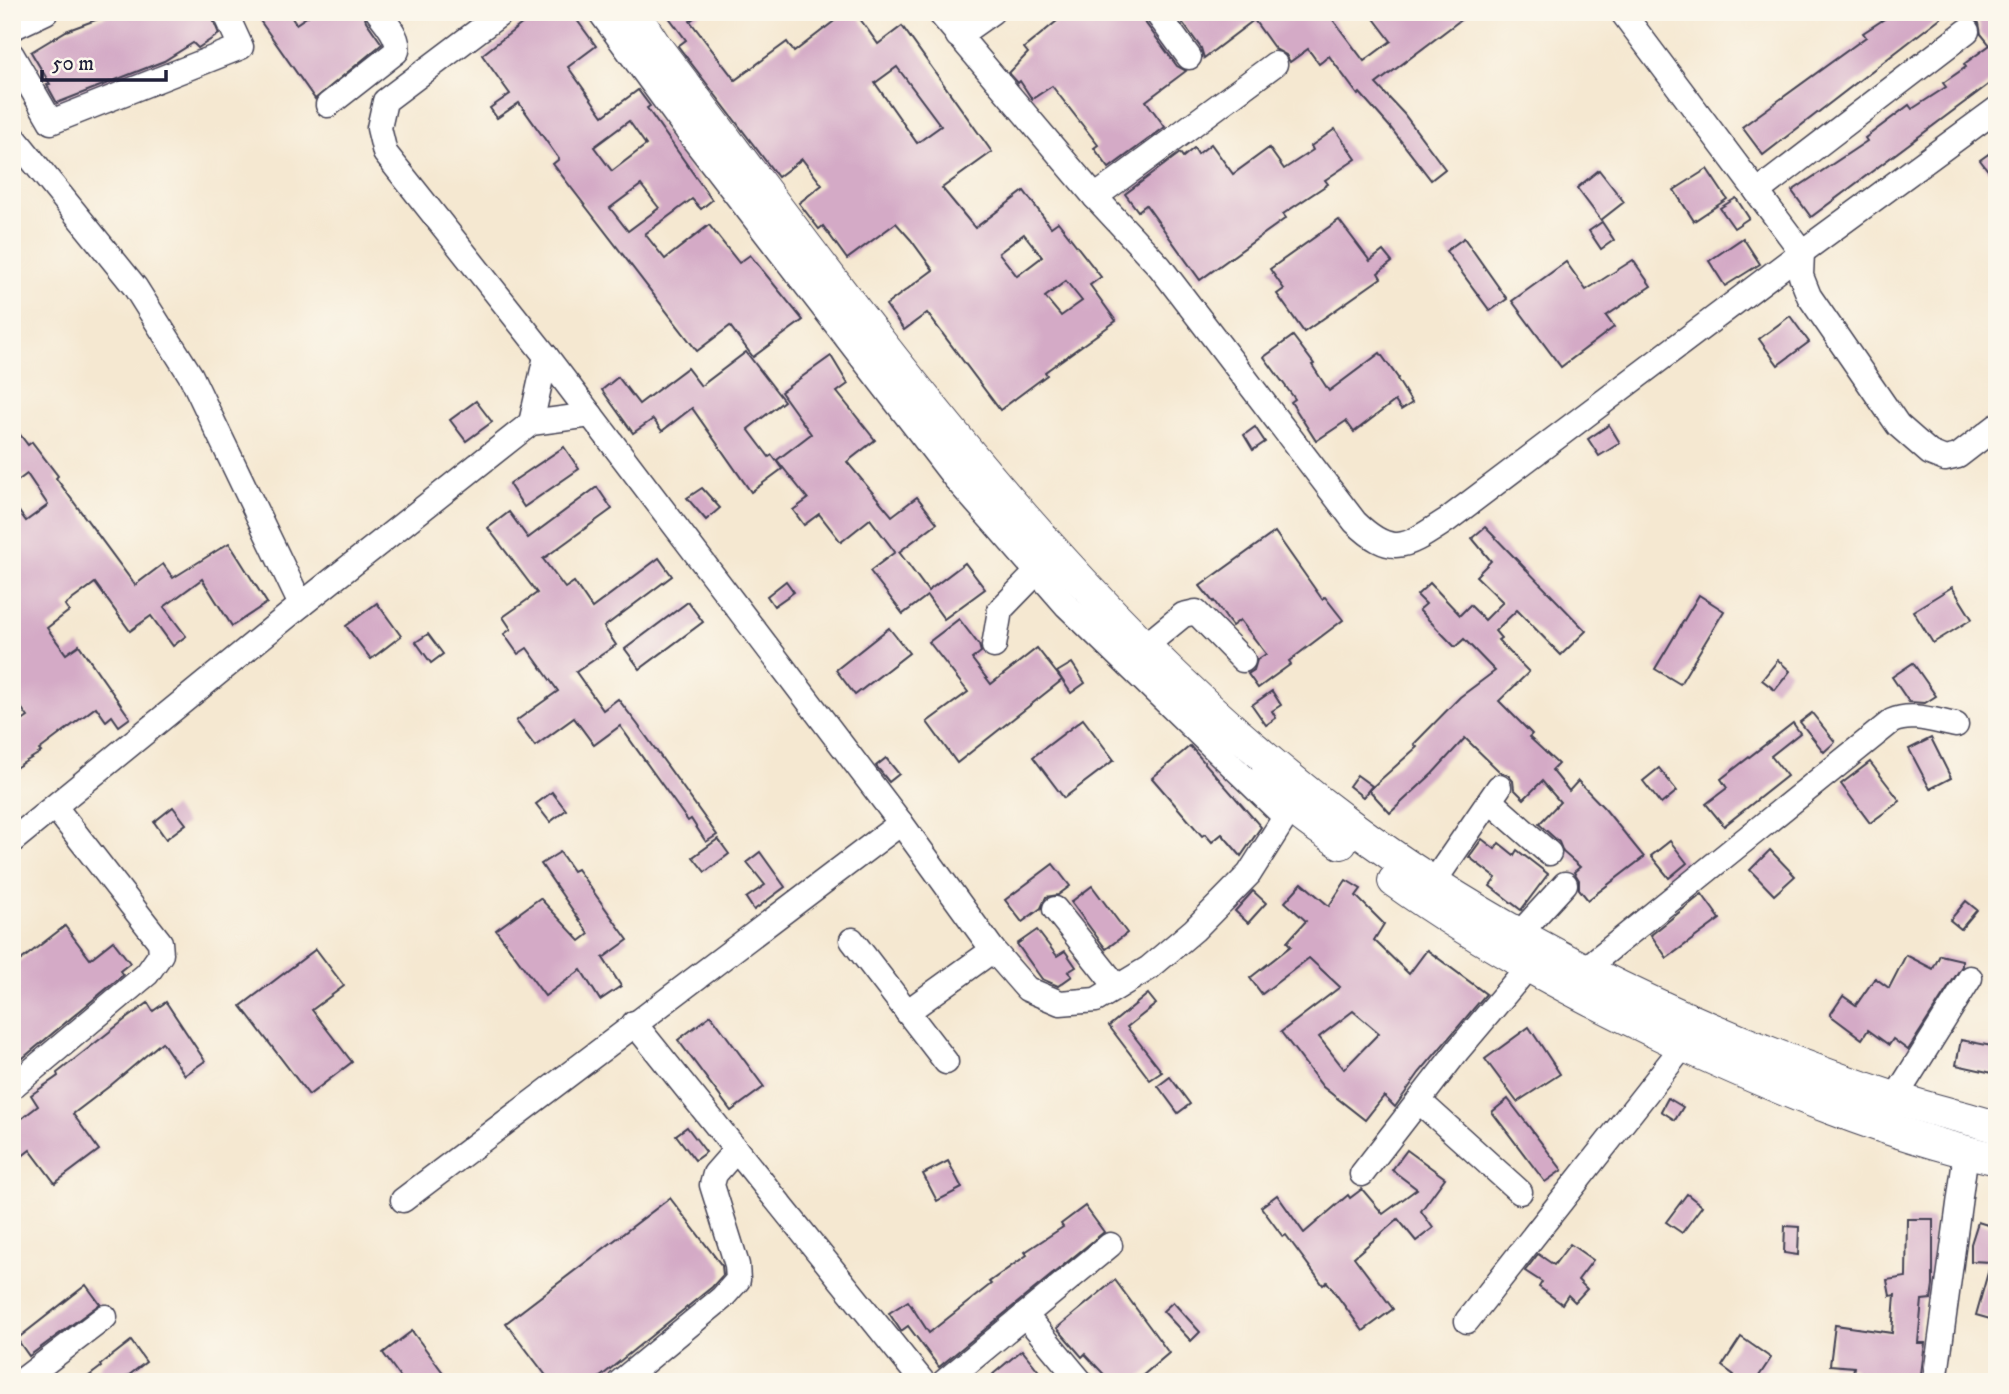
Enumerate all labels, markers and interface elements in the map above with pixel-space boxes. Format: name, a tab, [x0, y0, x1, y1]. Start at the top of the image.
scale bar	[42, 38, 166, 82]
text: 50 m	[52, 51, 94, 77]

